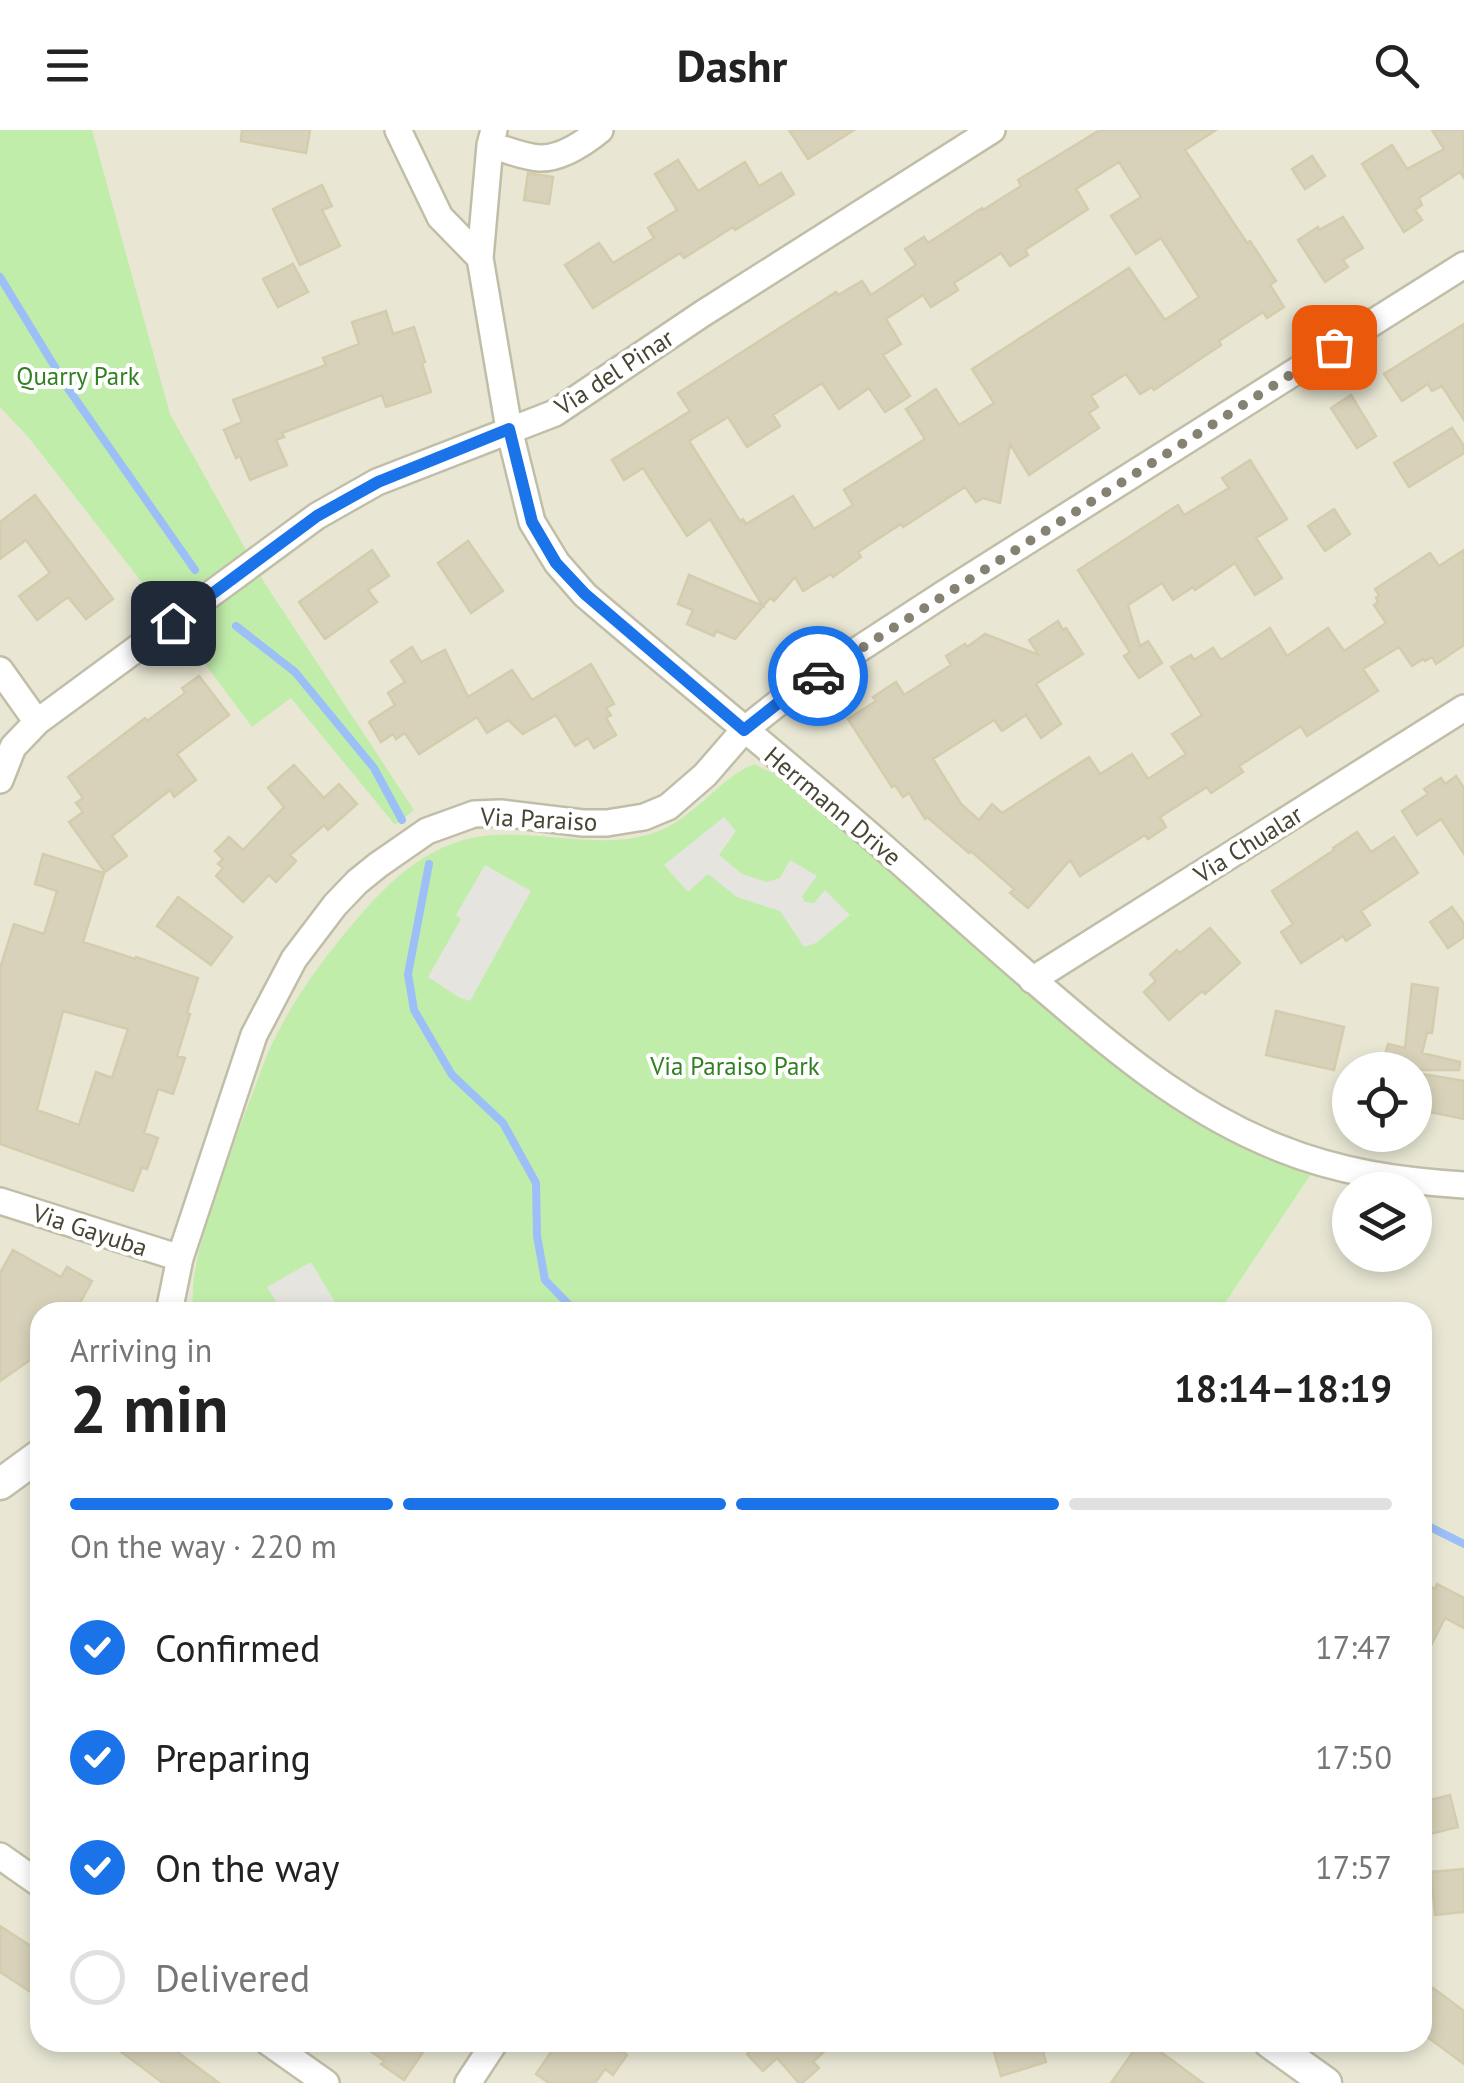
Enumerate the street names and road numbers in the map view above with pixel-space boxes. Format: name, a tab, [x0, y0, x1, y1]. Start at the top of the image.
street label: Via del Pinar	[548, 321, 680, 423]
street label: Herrmann Drive	[758, 739, 908, 873]
street label: Via Chualar	[1187, 798, 1309, 890]
street label: Via Paraiso	[479, 800, 598, 838]
street label: Via Gayuba	[28, 1196, 151, 1264]

